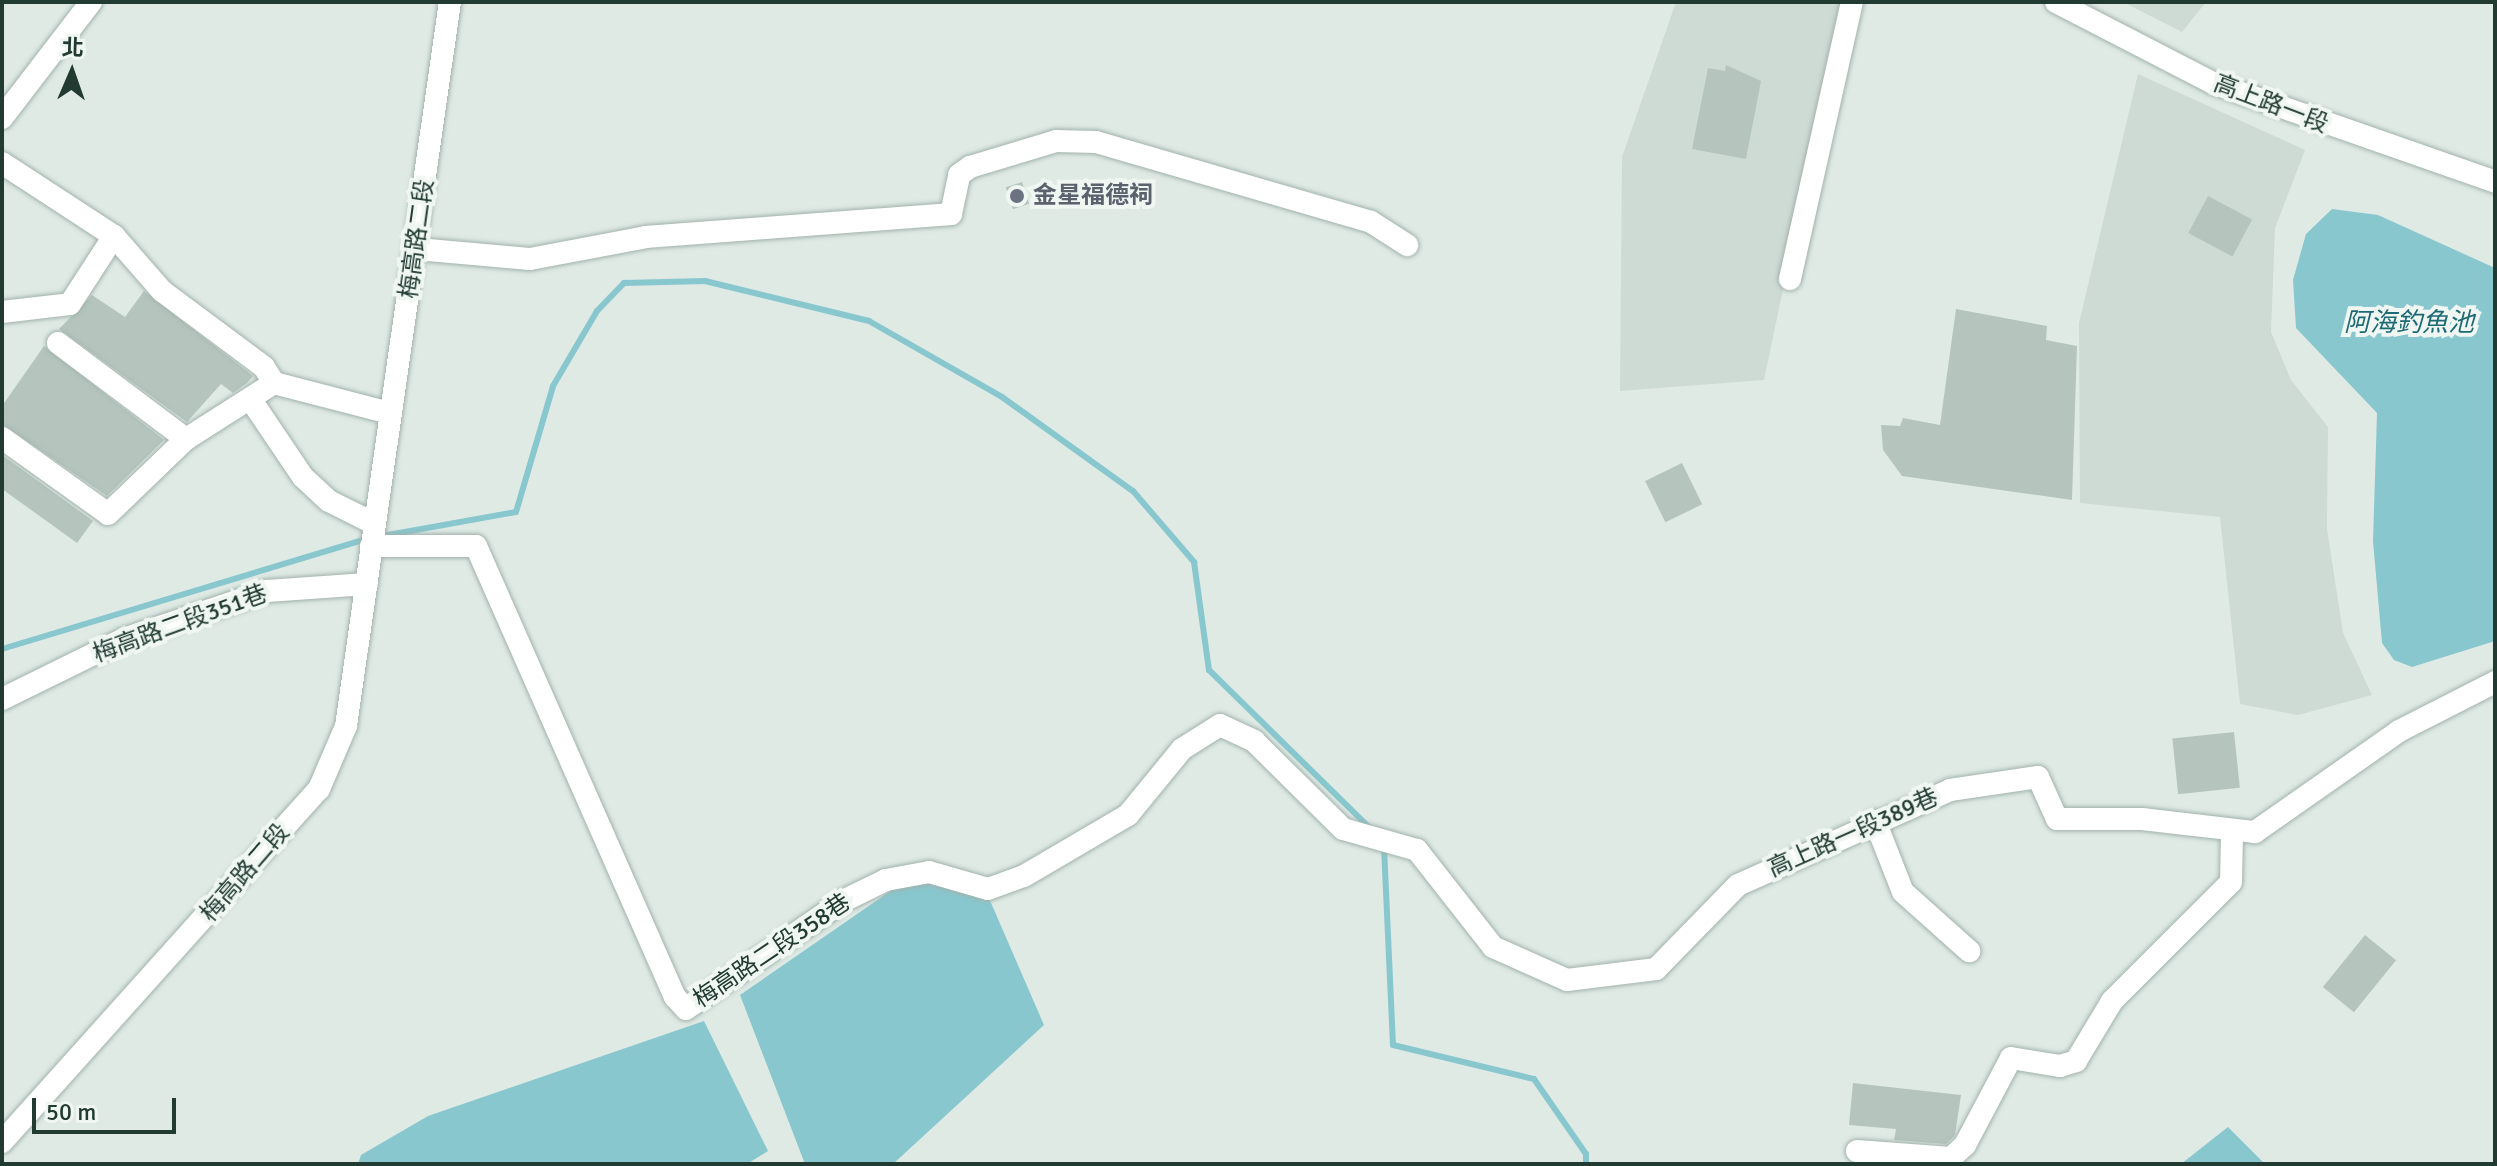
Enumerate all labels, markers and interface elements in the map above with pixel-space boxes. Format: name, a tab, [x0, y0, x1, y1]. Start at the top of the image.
north arrow	[32, 32, 112, 112]
text: 北	[61, 34, 84, 61]
street label: 高上路一段	[2210, 69, 2332, 139]
street label: 梅高路二段	[394, 178, 440, 300]
place label: 金星福德祠	[1033, 182, 1153, 210]
marker: 金星福德祠	[1008, 187, 1026, 205]
water label: 阿海釣魚池	[2344, 308, 2474, 340]
street label: 梅高路二段351巷	[89, 579, 271, 669]
street label: 高上路一段389巷	[1764, 783, 1942, 883]
street label: 梅高路二段	[195, 818, 295, 928]
street label: 梅高路二段358巷	[688, 888, 856, 1014]
scale bar	[36, 1082, 180, 1132]
text: 50 m	[46, 1097, 96, 1127]

